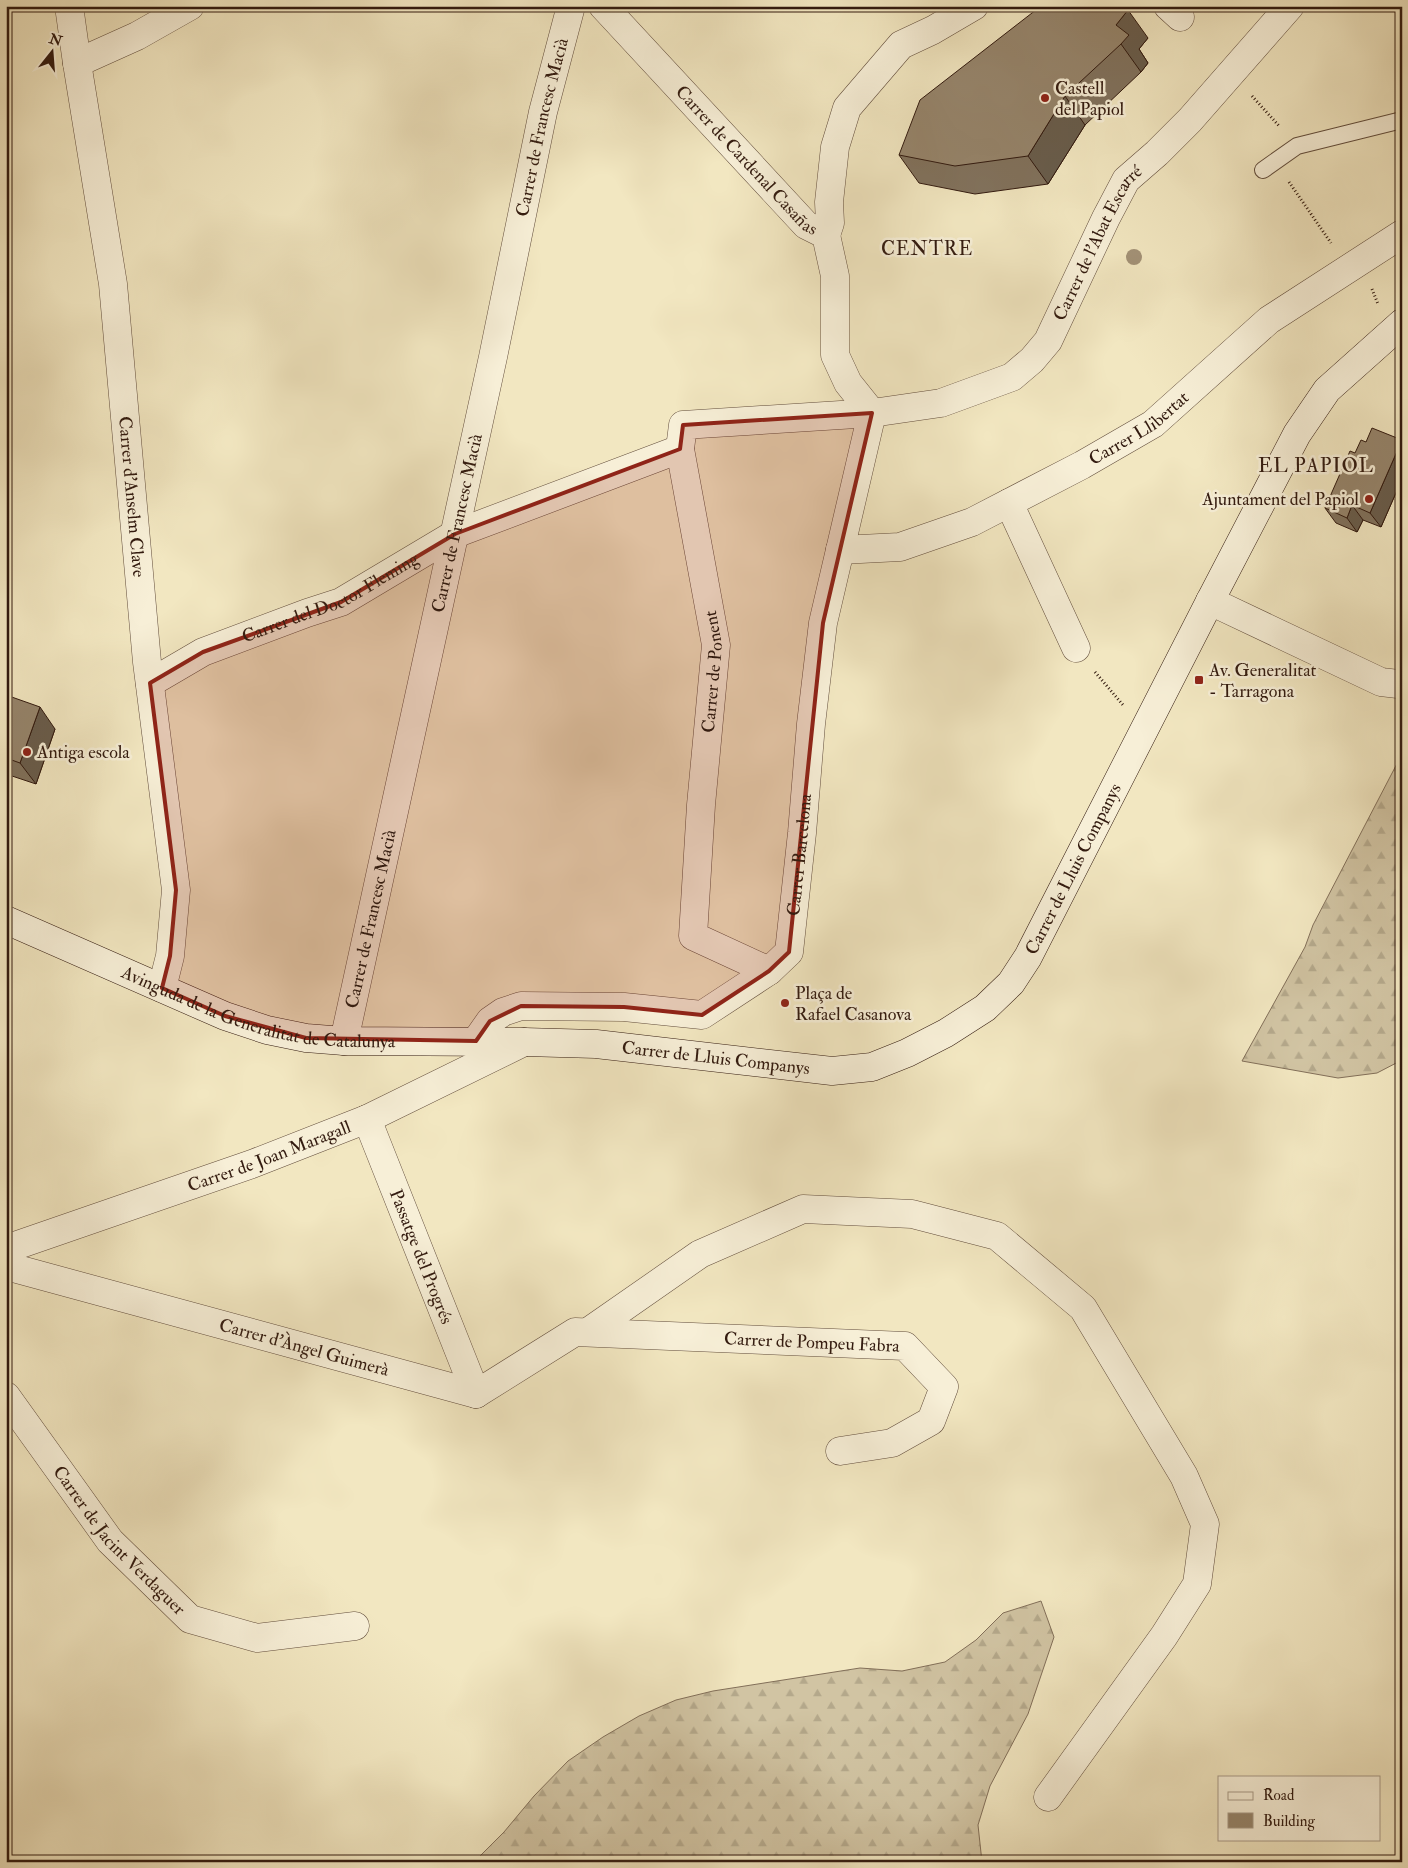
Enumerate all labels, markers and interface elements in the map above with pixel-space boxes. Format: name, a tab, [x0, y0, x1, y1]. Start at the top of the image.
north arrow	[28, 28, 78, 78]
text: N	[46, 30, 65, 50]
street label: Carrer de Francesc Macià	[511, 35, 574, 219]
place label: Castell del Papiol	[1055, 77, 1125, 121]
street label: Carrer de Cardenal Casañas	[670, 81, 821, 241]
marker: Castell del Papiol	[1039, 92, 1051, 104]
street label: Carrer de l'Abat Escarré	[1048, 160, 1147, 325]
district label: CENTRE	[881, 237, 973, 261]
street label: Carrer Llibertat	[1085, 386, 1194, 471]
street label: Carrer d'Anselm Clave	[113, 415, 150, 579]
street label: Carrer de Francesc Macià	[427, 431, 488, 615]
district label: EL PAPIOL	[1258, 453, 1374, 478]
place label: Ajuntament del Papiol	[1201, 488, 1359, 511]
marker: Ajuntament del Papiol	[1363, 493, 1375, 505]
street label: Carrer del Doctor Fleming	[239, 547, 424, 648]
street label: Carrer de Ponent	[697, 609, 728, 734]
place label: Av. Generalitat - Tarragona	[1208, 659, 1317, 703]
marker: Av. Generalitat - Tarragona	[1193, 674, 1205, 686]
place label: Antiga escola	[36, 741, 130, 764]
marker: Antiga escola	[21, 746, 33, 758]
street label: Carrer de Lluis Companys	[1020, 780, 1127, 959]
street label: Carrer Barcelona	[782, 792, 817, 917]
street label: Carrer de Francesc Macià	[340, 827, 402, 1011]
street label: Avinguda de la Generalitat de Catalunya	[117, 961, 396, 1053]
place label: Plaça de Rafael Casanova	[795, 982, 912, 1026]
marker: Plaça de Rafael Casanova	[779, 997, 791, 1009]
street label: Carrer de Lluis Companys	[620, 1036, 811, 1080]
street label: Carrer de Joan Maragall	[185, 1115, 355, 1197]
street label: Passatge del Progrés	[384, 1186, 458, 1327]
street label: Carrer d'Àngel Guimerà	[217, 1314, 392, 1382]
street label: Carrer de Pompeu Fabra	[724, 1327, 901, 1358]
street label: Carrer de Jacint Verdaguer	[48, 1461, 190, 1621]
legend	[1218, 1776, 1380, 1840]
text: Road	[1263, 1786, 1295, 1805]
text: Building	[1263, 1812, 1315, 1831]

